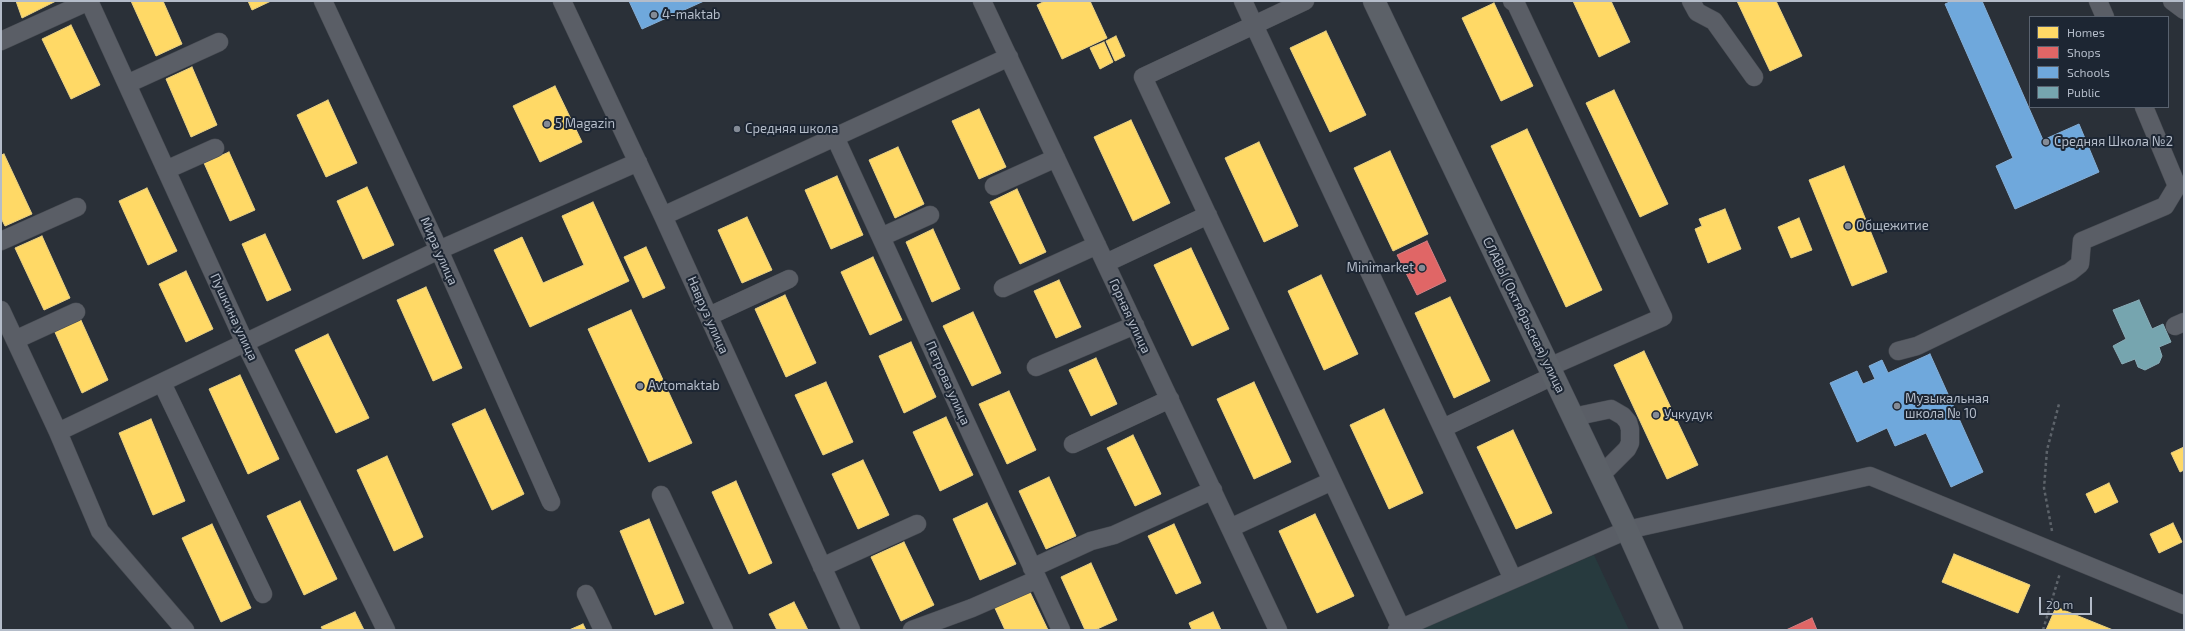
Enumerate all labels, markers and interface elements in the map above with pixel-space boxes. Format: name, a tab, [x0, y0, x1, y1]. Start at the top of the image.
place label: 4-maktab	[662, 7, 720, 23]
marker: 4-maktab	[649, 10, 659, 20]
legend	[2029, 16, 2169, 108]
text: Homes	[2067, 25, 2105, 39]
text: Shops	[2067, 45, 2101, 59]
text: Schools	[2067, 65, 2110, 79]
text: Public	[2067, 85, 2100, 99]
place label: 5 Magazin	[555, 116, 615, 132]
marker: 5 Magazin	[542, 119, 552, 129]
place label: Средняя школа	[745, 121, 838, 137]
marker: Средняя школа	[732, 124, 742, 134]
place label: Средняя Школа №2	[2054, 134, 2173, 150]
marker: Средняя Школа №2	[2041, 137, 2051, 147]
street label: Мира улица	[417, 214, 461, 288]
place label: Общежитие	[1856, 218, 1929, 234]
marker: Общежитие	[1843, 221, 1853, 231]
street label: СЛАВЫ (Октябрьская) улица	[1479, 234, 1569, 396]
place label: Minimarket	[1347, 260, 1414, 276]
marker: Minimarket	[1417, 263, 1427, 273]
street label: Пушкина улица	[207, 271, 261, 363]
street label: Навруз улица	[684, 274, 732, 356]
street label: Горная улица	[1106, 276, 1154, 356]
street label: Петрова улица	[922, 339, 974, 427]
place label: Avtomaktab	[648, 378, 720, 394]
marker: Avtomaktab	[635, 381, 645, 391]
place label: Музыкальная школа № 10	[1905, 391, 1989, 422]
marker: Музыкальная школа № 10	[1892, 401, 1902, 411]
place label: Учкудук	[1664, 407, 1713, 423]
marker: Учкудук	[1651, 410, 1661, 420]
scale bar	[2041, 589, 2094, 615]
text: 20 m	[2046, 597, 2073, 611]

